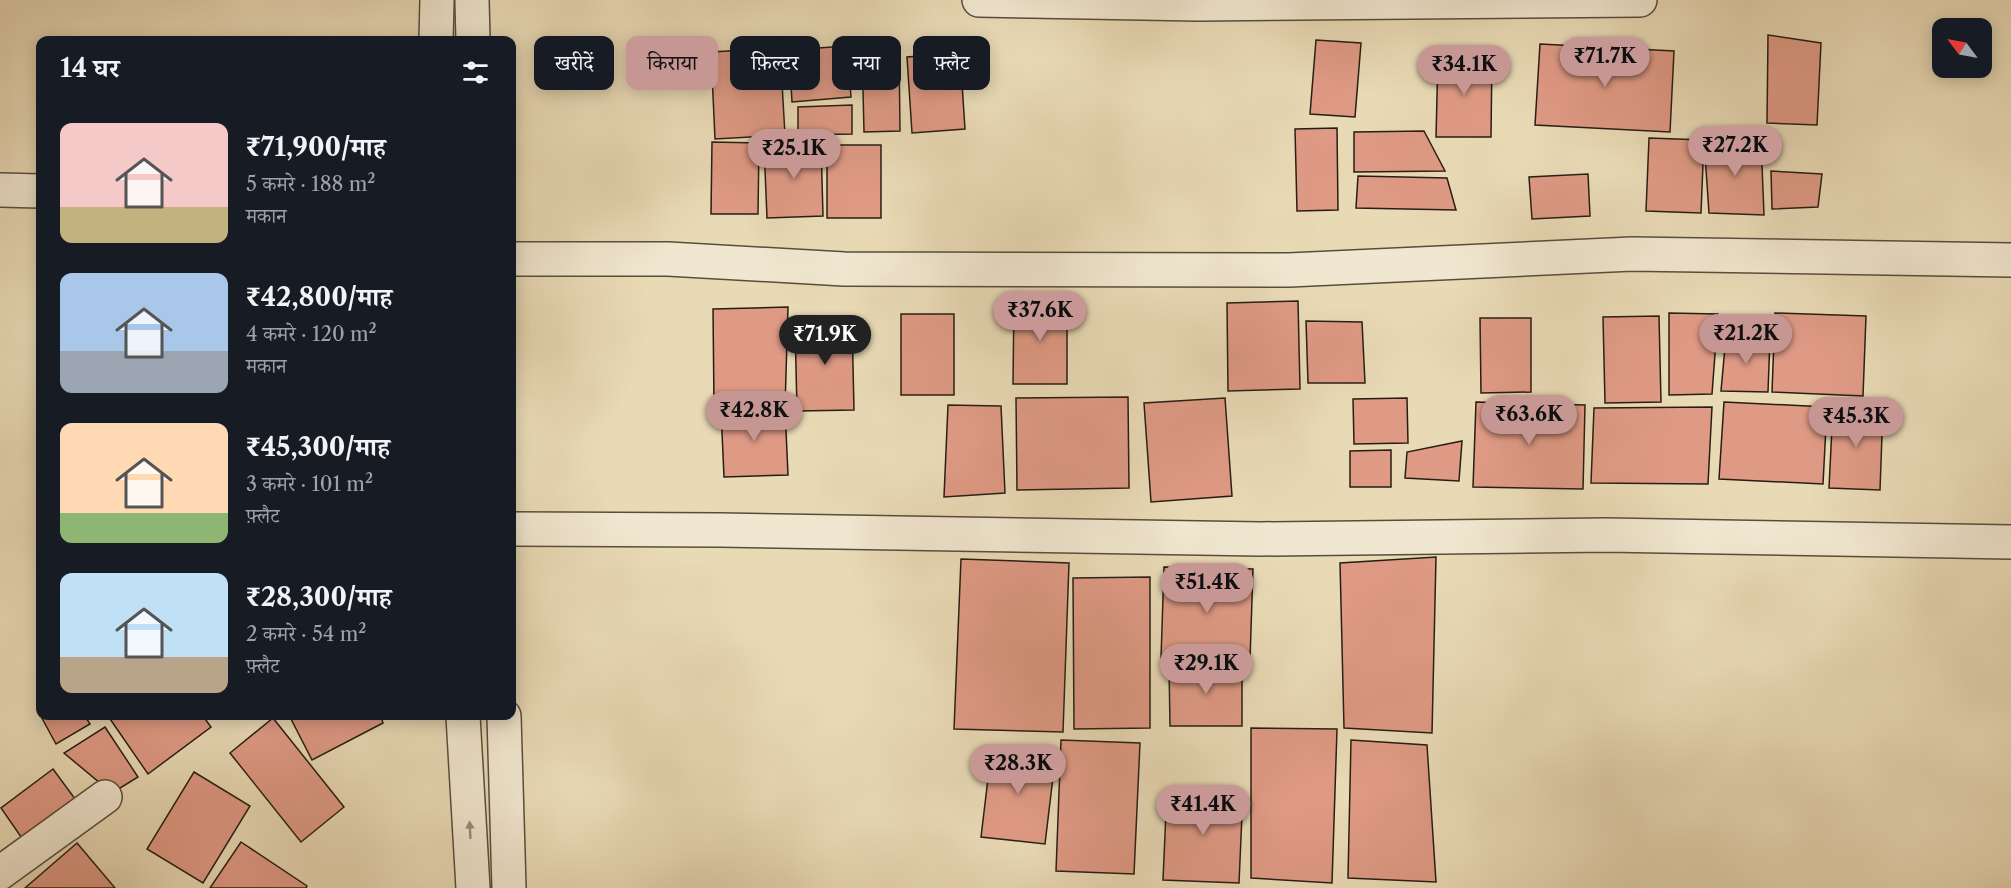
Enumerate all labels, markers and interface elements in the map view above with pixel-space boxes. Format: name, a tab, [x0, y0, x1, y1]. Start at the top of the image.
north arrow	[1932, 18, 1992, 78]
map controls	[1932, 18, 1992, 78]
chip: खरीदें	[534, 36, 614, 90]
chip: किराया	[626, 36, 718, 90]
chip: फ़िल्टर	[730, 36, 820, 90]
chip: नया	[832, 36, 901, 90]
chip: फ़्लैट	[913, 36, 990, 90]
pin: ₹71.7K	[1556, 37, 1654, 88]
text: ₹71.7K	[1574, 44, 1636, 68]
pin: ₹34.1K	[1415, 45, 1513, 96]
text: 14 घर	[60, 52, 119, 84]
text: ₹34.1K	[1432, 52, 1496, 76]
icon: filters	[459, 56, 492, 89]
pin: ₹27.2K	[1686, 126, 1784, 177]
pin: ₹25.1K	[745, 129, 843, 180]
text: ₹71,900/माह	[246, 131, 386, 163]
text: ₹27.2K	[1702, 133, 1768, 157]
text: ₹25.1K	[762, 136, 826, 160]
icon: home	[108, 147, 180, 219]
text: 5 कमरे · 188 m²	[246, 172, 376, 196]
text: मकान	[246, 204, 287, 228]
text: ₹42,800/माह	[246, 281, 392, 313]
pin: ₹37.6K	[991, 291, 1089, 342]
icon: home	[108, 297, 180, 369]
text: ₹37.6K	[1007, 298, 1073, 322]
pin: ₹21.2K	[1697, 314, 1795, 365]
pin: ₹71.9K	[776, 315, 874, 366]
text: ₹21.2K	[1713, 321, 1779, 345]
text: 4 कमरे · 120 m²	[246, 322, 377, 346]
text: ₹71.9K	[793, 322, 857, 346]
text: मकान	[246, 354, 287, 378]
pin: ₹42.8K	[705, 391, 803, 442]
pin: ₹63.6K	[1480, 395, 1578, 446]
pin: ₹45.3K	[1807, 397, 1905, 448]
text: ₹42.8K	[720, 398, 788, 422]
text: ₹63.6K	[1495, 402, 1563, 426]
text: ₹45.3K	[1823, 404, 1890, 428]
text: ₹45,300/माह	[246, 431, 390, 463]
icon: home	[108, 447, 180, 519]
text: 3 कमरे · 101 m²	[246, 472, 373, 496]
text: फ़्लैट	[246, 504, 279, 528]
pin: ₹51.4K	[1158, 563, 1256, 614]
text: ₹51.4K	[1175, 570, 1239, 594]
text: ₹28,300/माह	[246, 581, 391, 613]
icon: home	[108, 597, 180, 669]
text: 2 कमरे · 54 m²	[246, 622, 366, 646]
pin: ₹29.1K	[1157, 644, 1255, 695]
text: ₹29.1K	[1174, 651, 1238, 675]
text: फ़्लैट	[246, 654, 279, 678]
pin: ₹28.3K	[969, 744, 1067, 795]
text: ₹28.3K	[984, 751, 1052, 775]
pin: ₹41.4K	[1154, 785, 1252, 836]
text: ₹41.4K	[1170, 792, 1236, 816]
one-way arrow	[465, 820, 475, 839]

